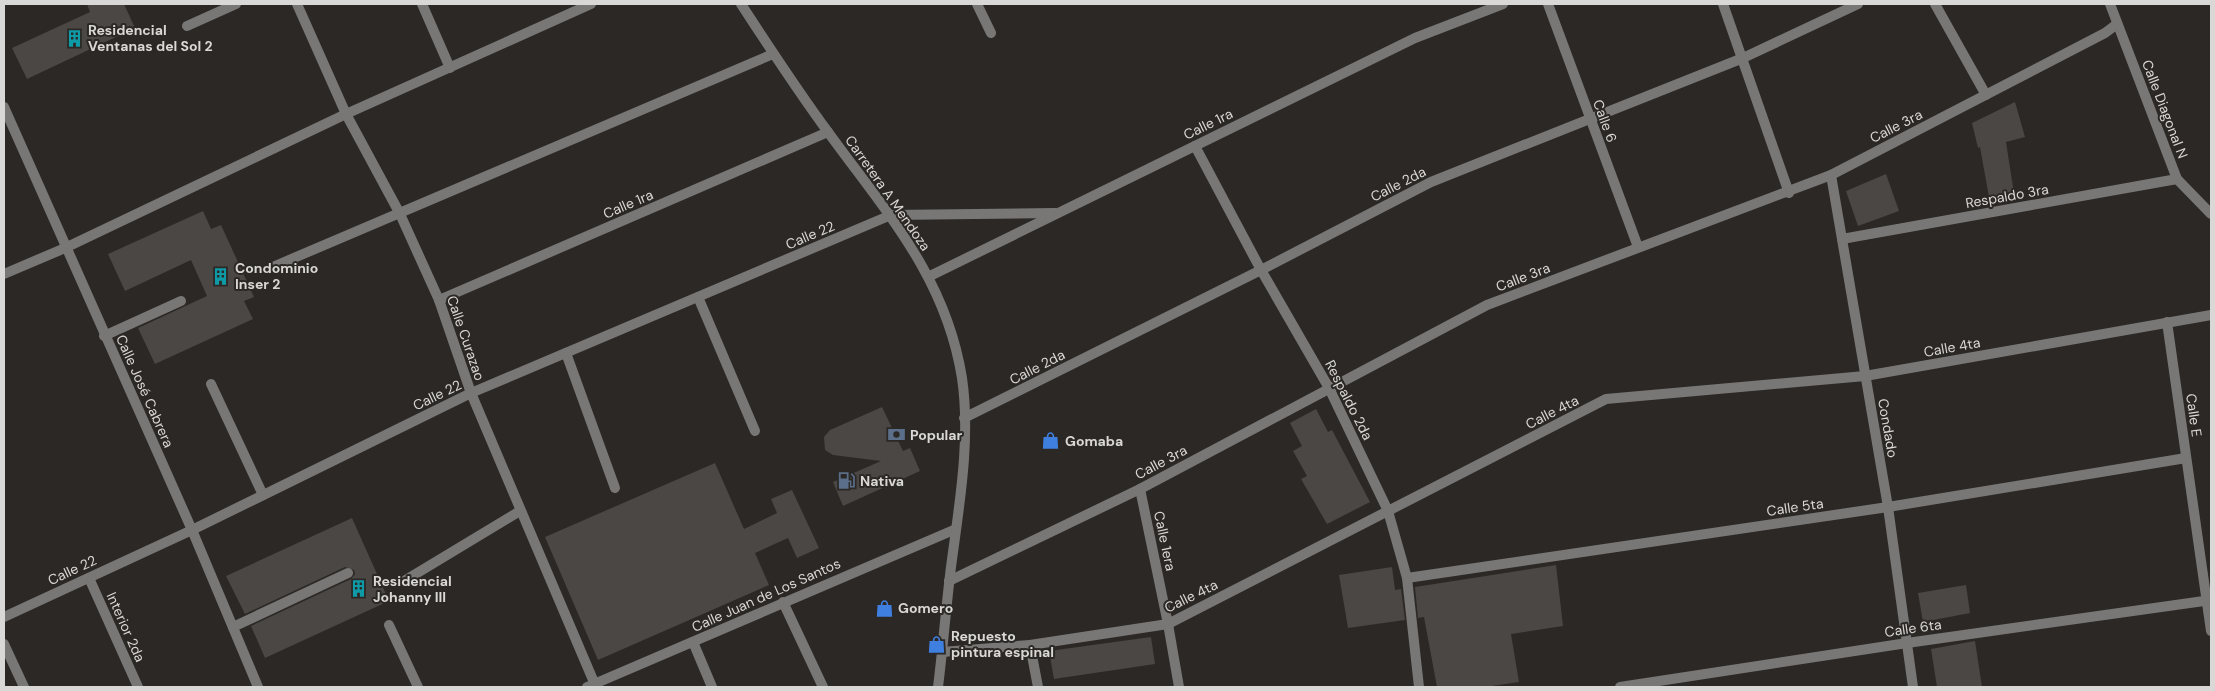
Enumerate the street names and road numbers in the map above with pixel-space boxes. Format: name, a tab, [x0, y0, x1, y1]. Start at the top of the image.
street label: Calle Diagonal N	[2138, 57, 2192, 161]
street label: Calle 6	[1589, 97, 1621, 145]
street label: Calle 1ra	[1180, 104, 1236, 144]
street label: Calle 3ra	[1867, 105, 1925, 147]
street label: Carretera A Mendoza	[841, 132, 935, 254]
street label: Calle 2da	[1367, 162, 1429, 206]
street label: Respaldo 3ra	[1964, 180, 2050, 212]
street label: Calle 1ra	[600, 185, 656, 223]
street label: Calle 22	[783, 217, 837, 253]
street label: Calle 3ra	[1493, 258, 1553, 296]
street label: Calle Curazao	[443, 293, 489, 383]
street label: Calle José Cabrera	[112, 332, 178, 450]
street label: Calle 4ta	[1922, 333, 1982, 361]
street label: Calle 2da	[1006, 345, 1068, 389]
street label: Respaldo 2da	[1321, 357, 1377, 443]
street label: Calle 22	[410, 376, 464, 414]
street label: Calle 4ta	[1522, 391, 1582, 433]
street label: Calle E	[2182, 392, 2206, 438]
street label: Condado	[1874, 397, 1902, 459]
street label: Calle 3ra	[1132, 441, 1190, 483]
street label: Calle 5ta	[1765, 494, 1825, 520]
street label: Calle 1era	[1150, 509, 1180, 573]
street label: Calle 22	[45, 551, 99, 589]
street label: Calle Juan de Los Santos	[689, 554, 843, 636]
street label: Calle 4ta	[1161, 575, 1221, 617]
street label: Interior 2da	[103, 589, 149, 665]
street label: Calle 6ta	[1883, 615, 1943, 641]

